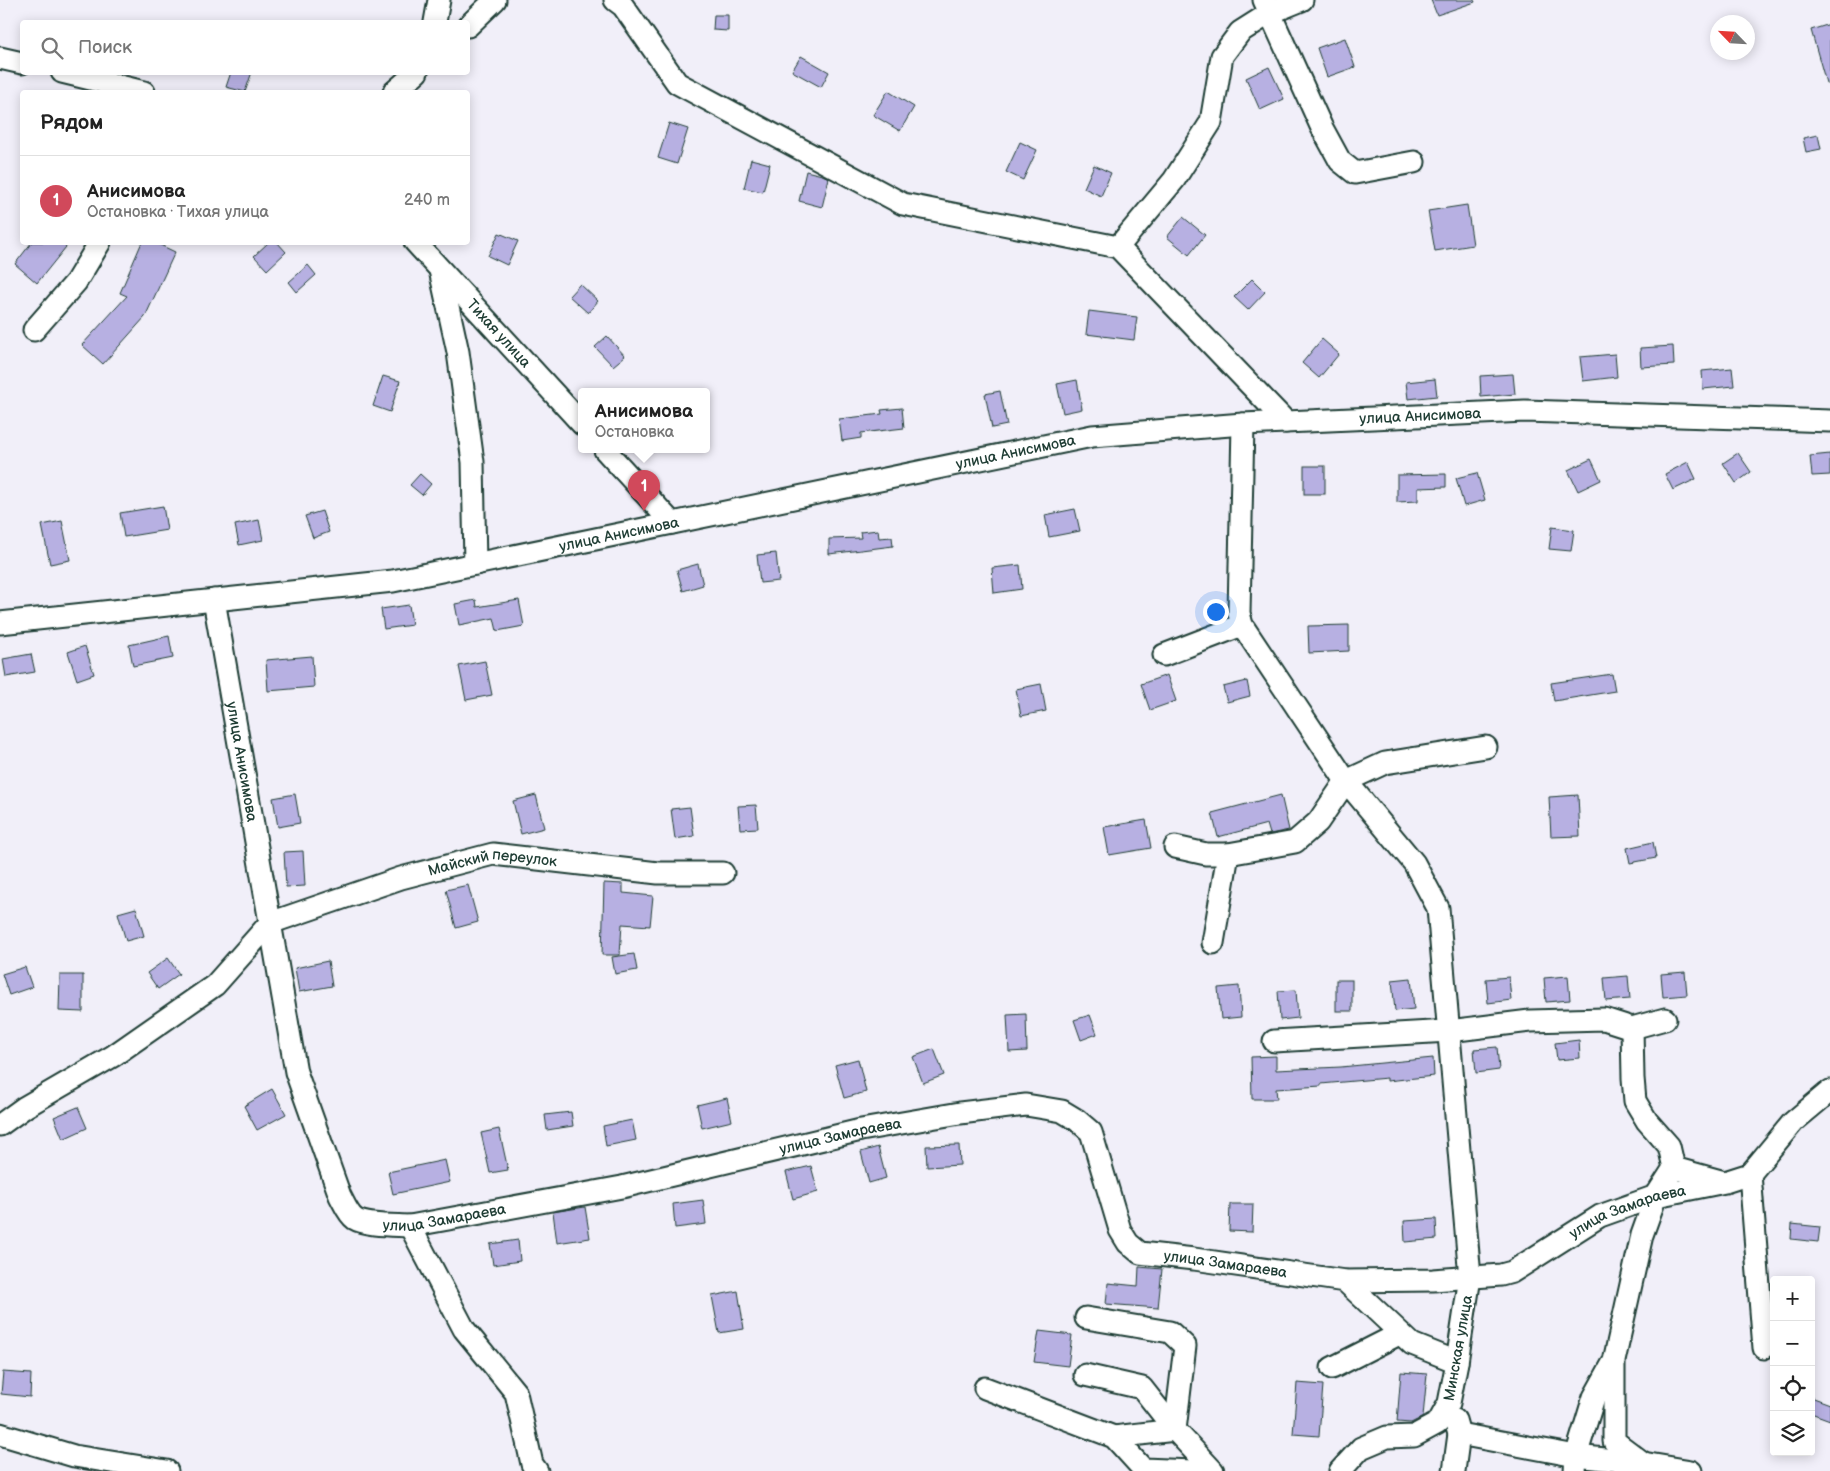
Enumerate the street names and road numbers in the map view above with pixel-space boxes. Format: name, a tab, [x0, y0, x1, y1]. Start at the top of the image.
street label: Тихая улица	[462, 295, 535, 372]
street label: улица Анисимова	[1359, 404, 1482, 429]
street label: улица Анисимова	[954, 431, 1077, 474]
street label: улица Анисимова	[557, 513, 681, 556]
street label: улица Анисимова	[222, 700, 261, 823]
street label: Майский переулок	[426, 845, 558, 881]
street label: улица Замараева	[778, 1114, 903, 1159]
street label: улица Замараева	[1566, 1181, 1688, 1243]
street label: улица Замараева	[382, 1200, 507, 1236]
street label: улица Замараева	[1163, 1247, 1288, 1282]
street label: Минская улица	[1440, 1294, 1477, 1403]

